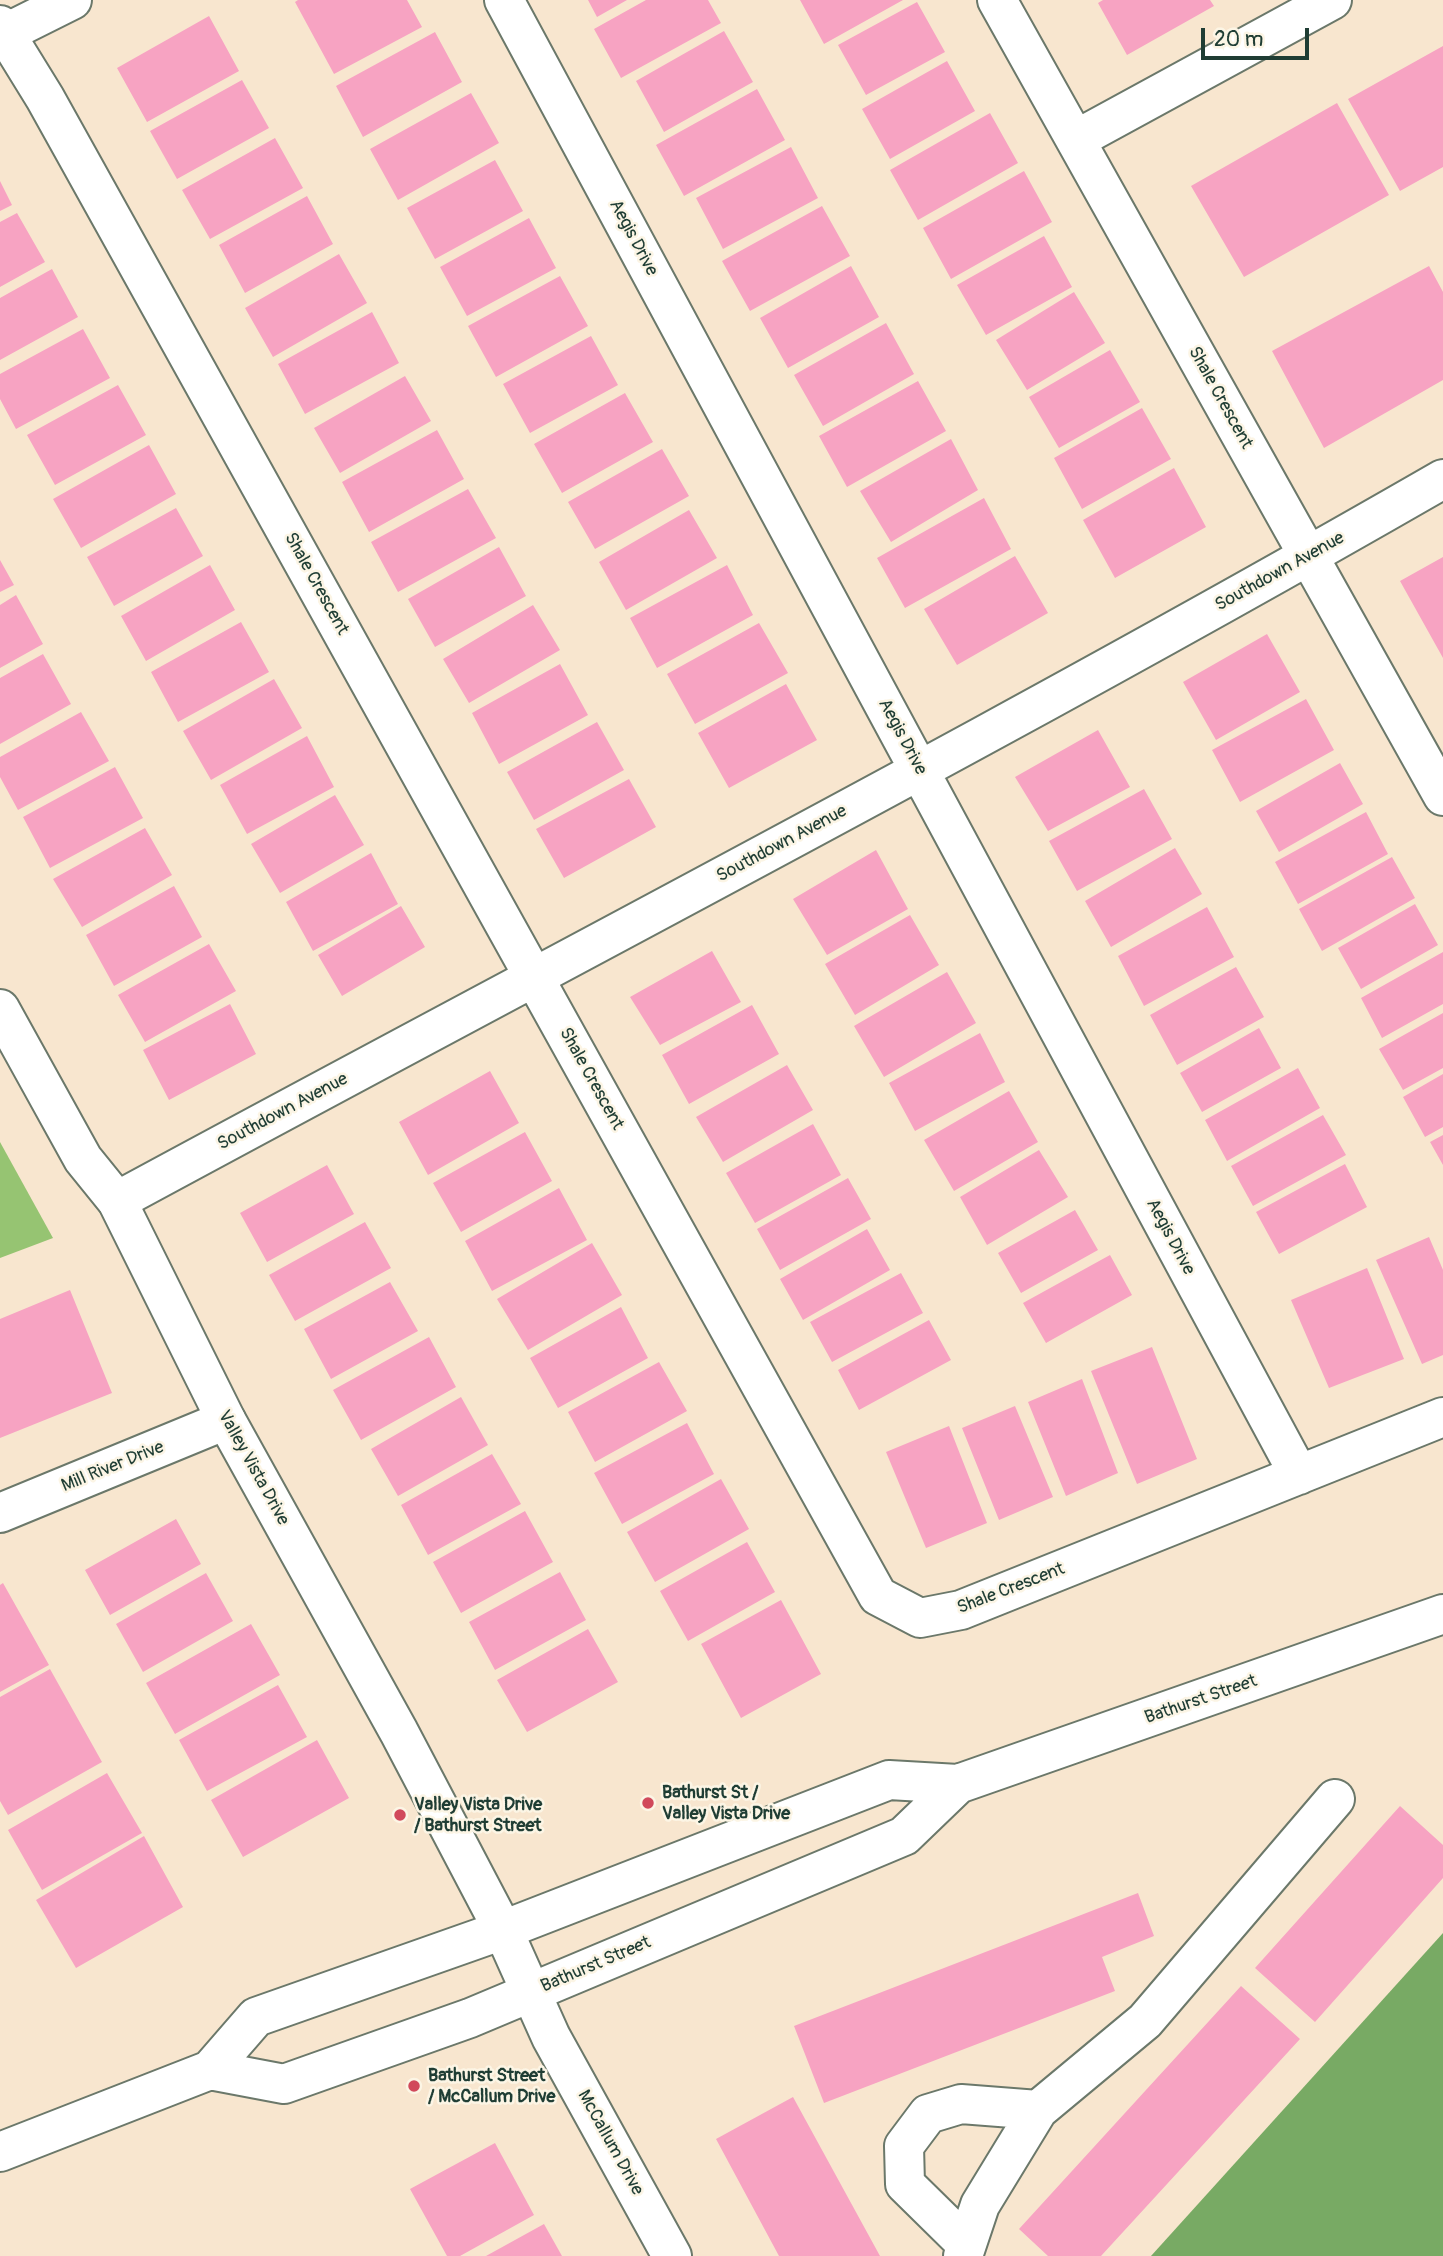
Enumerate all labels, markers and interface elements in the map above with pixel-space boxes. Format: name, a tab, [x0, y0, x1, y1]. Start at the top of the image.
scale bar	[1205, 14, 1314, 58]
text: 20 m	[1214, 26, 1263, 53]
street label: Aegis Drive	[604, 196, 662, 280]
street label: Shale Crescent	[1183, 343, 1257, 453]
street label: Southdown Avenue	[1212, 528, 1348, 616]
street label: Shale Crescent	[279, 529, 353, 639]
street label: Aegis Drive	[873, 695, 931, 779]
street label: Southdown Avenue	[713, 801, 851, 887]
street label: Shale Crescent	[554, 1024, 628, 1134]
street label: Southdown Avenue	[214, 1069, 352, 1155]
street label: Aegis Drive	[1141, 1195, 1199, 1279]
street label: Valley Vista Drive	[212, 1407, 294, 1529]
street label: Mill River Drive	[59, 1437, 167, 1497]
street label: Shale Crescent	[954, 1559, 1068, 1619]
street label: Bathurst Street	[1142, 1671, 1260, 1729]
place label: Bathurst St / Valley Vista Drive	[662, 1782, 790, 1825]
place label: Valley Vista Drive / Bathurst Street	[414, 1794, 542, 1836]
marker: Bathurst St / Valley Vista Drive	[640, 1795, 656, 1811]
marker: Valley Vista Drive / Bathurst Street	[392, 1807, 408, 1823]
street label: Bathurst Street	[538, 1932, 654, 1998]
place label: Bathurst Street / McCallum Drive	[428, 2065, 555, 2108]
marker: Bathurst Street / McCallum Drive	[406, 2078, 422, 2094]
street label: McCallum Drive	[572, 2087, 648, 2199]

